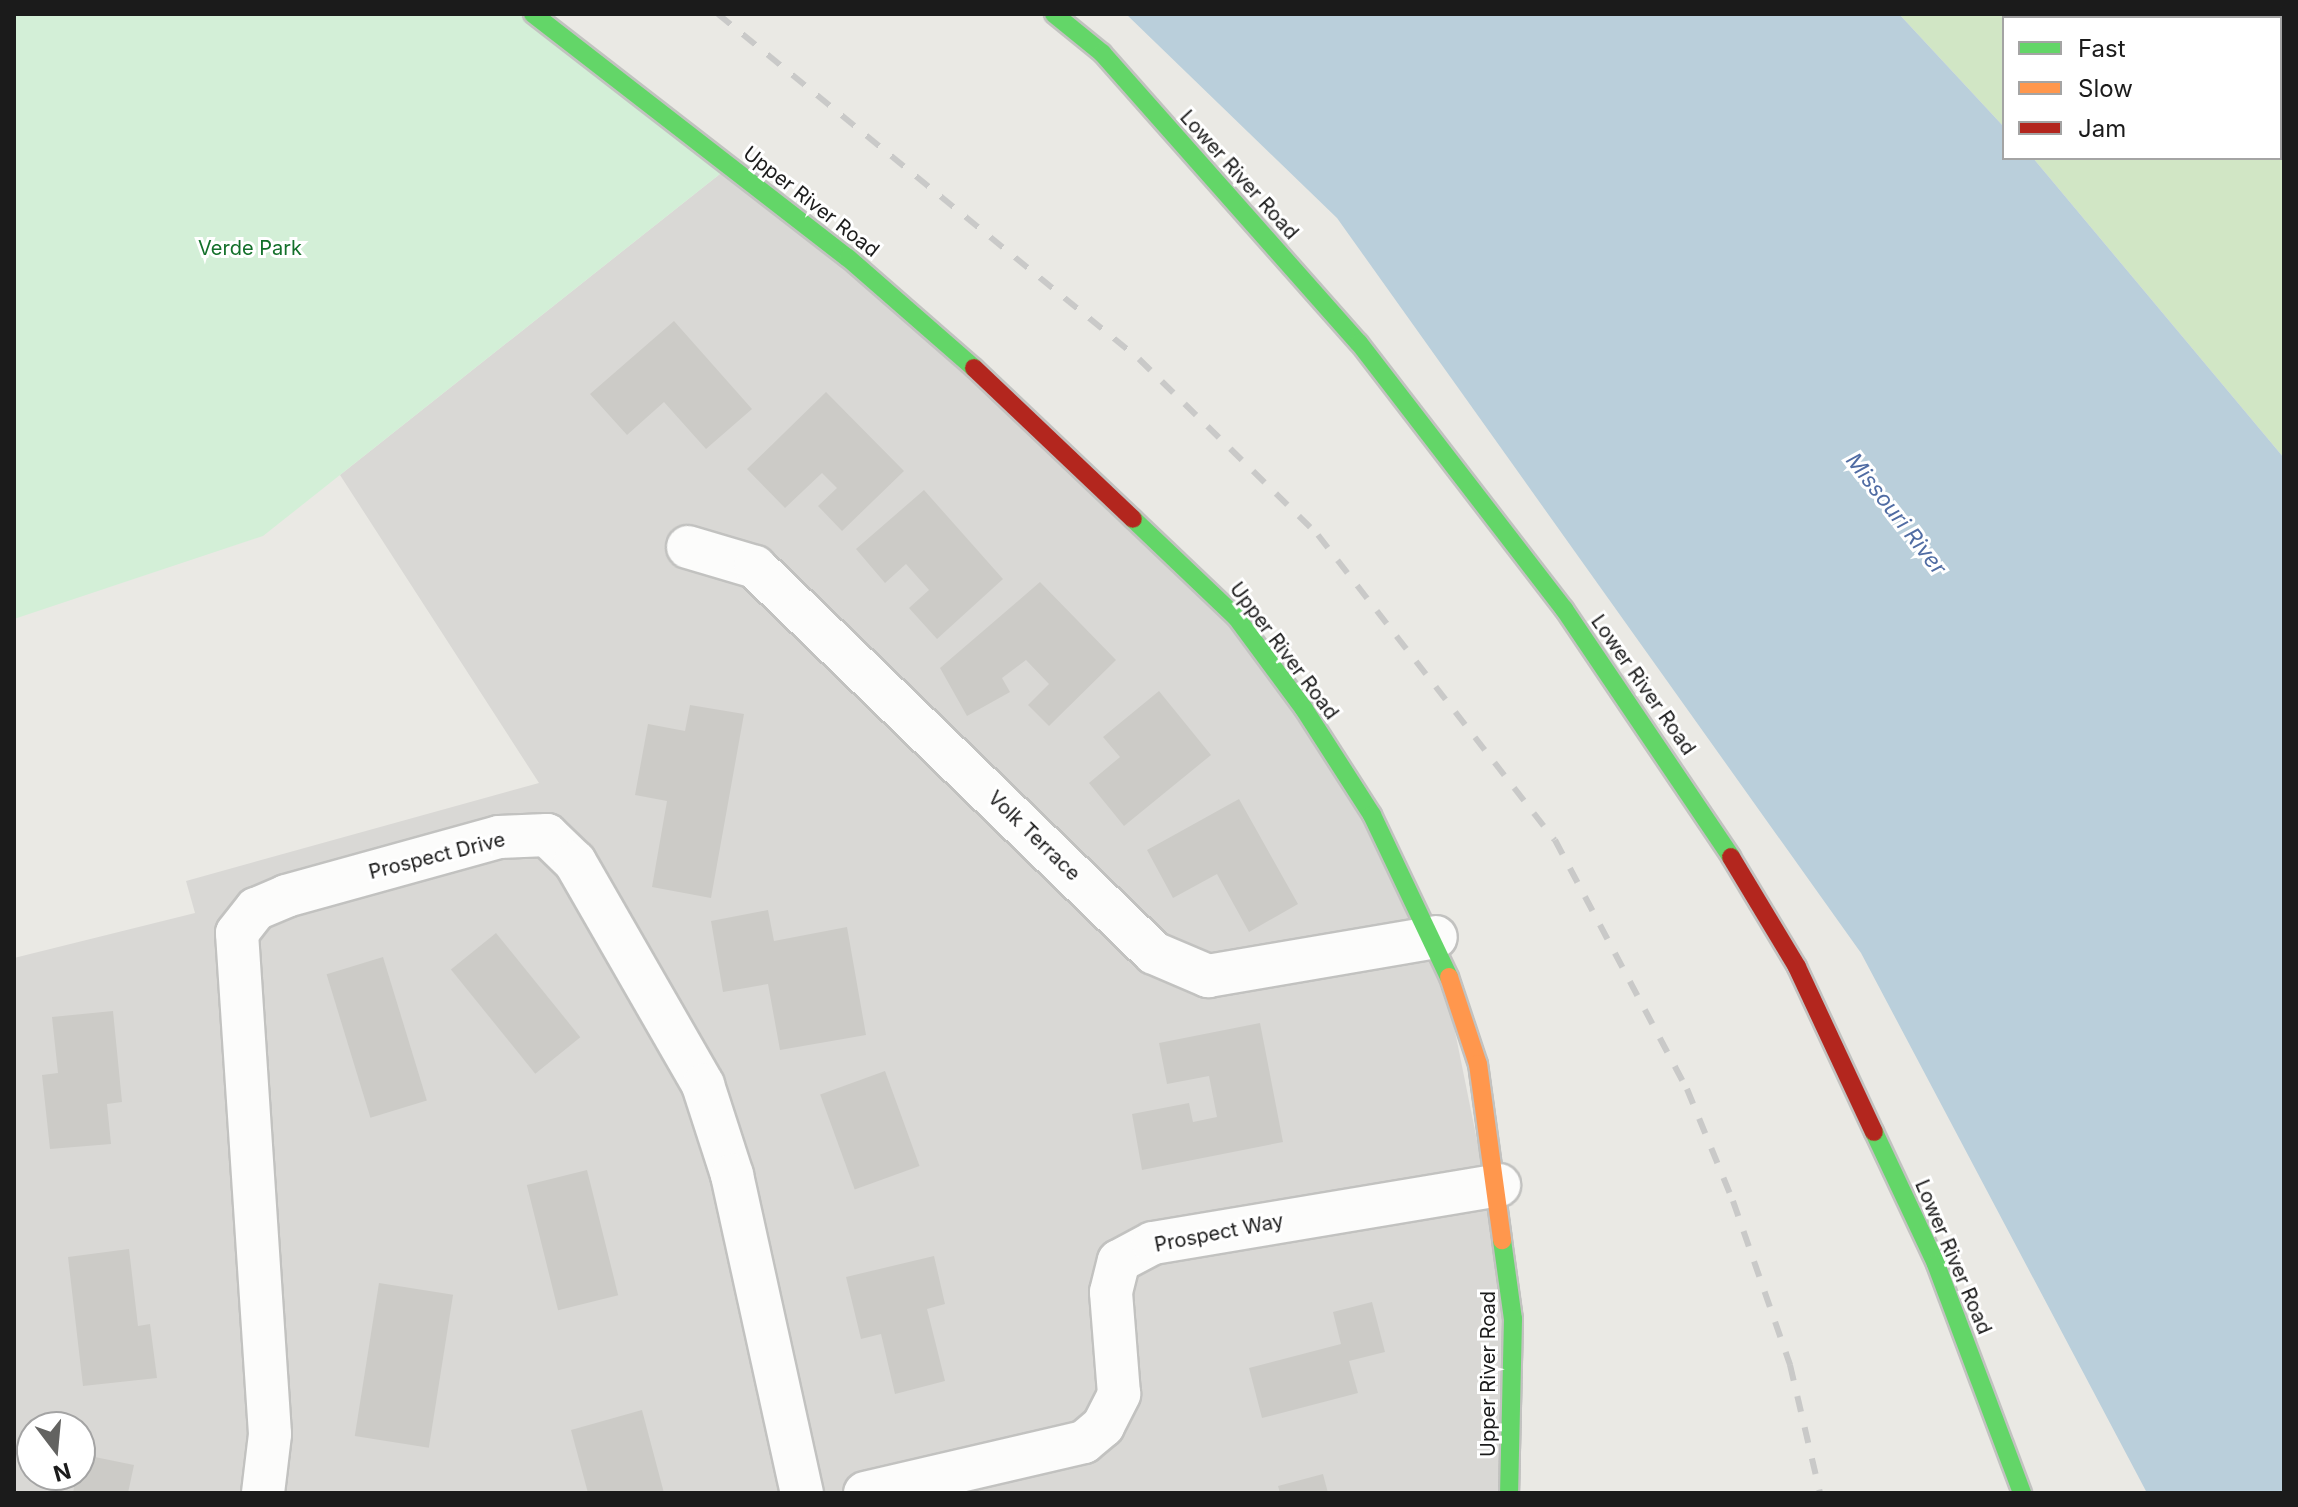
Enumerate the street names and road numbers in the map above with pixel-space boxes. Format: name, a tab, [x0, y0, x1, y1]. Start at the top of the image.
street label: Lower River Road	[1175, 106, 1303, 244]
street label: Upper River Road	[738, 142, 884, 262]
street label: Upper River Road	[1225, 578, 1343, 724]
street label: Lower River Road	[1586, 610, 1700, 760]
street label: Volk Terrace	[983, 786, 1085, 886]
street label: Prospect Drive	[366, 827, 508, 885]
street label: Lower River Road	[1910, 1176, 1996, 1338]
street label: Prospect Way	[1152, 1209, 1286, 1257]
street label: Upper River Road	[1476, 1291, 1500, 1457]

